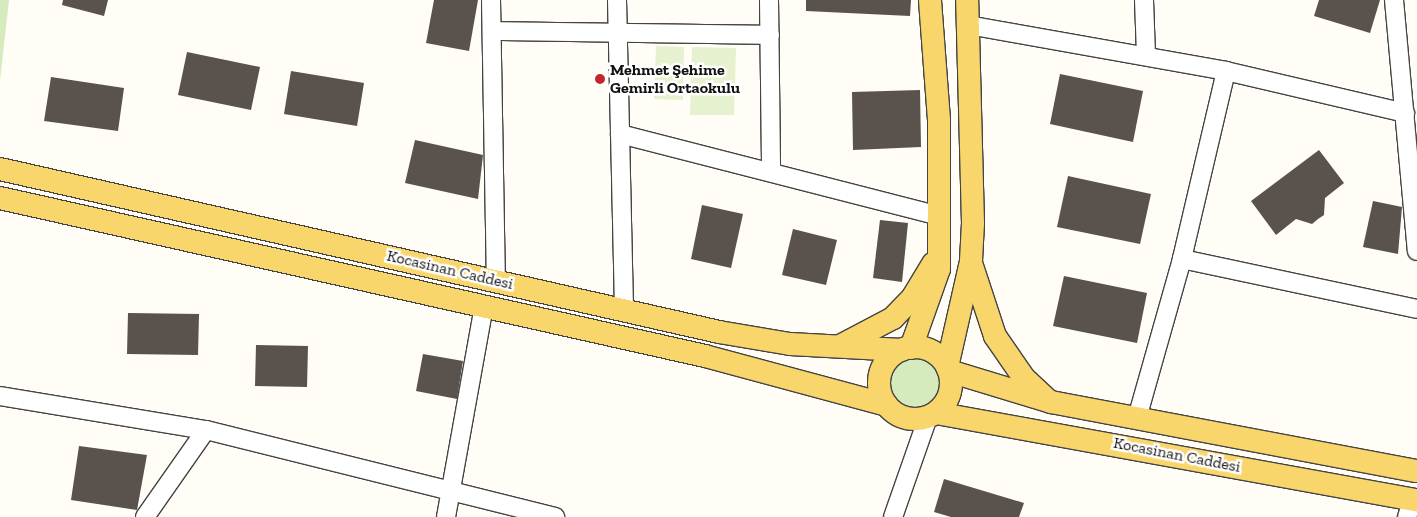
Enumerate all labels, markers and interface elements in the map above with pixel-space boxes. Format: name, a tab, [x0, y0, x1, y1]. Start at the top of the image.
place label: Mehmet Şehime Gemirli Ortaokulu	[610, 60, 740, 98]
marker: Mehmet Şehime Gemirli Ortaokulu	[594, 73, 606, 85]
street label: Kocasinan Caddesi	[385, 246, 515, 294]
street label: Kocasinan Caddesi	[1112, 433, 1242, 477]

